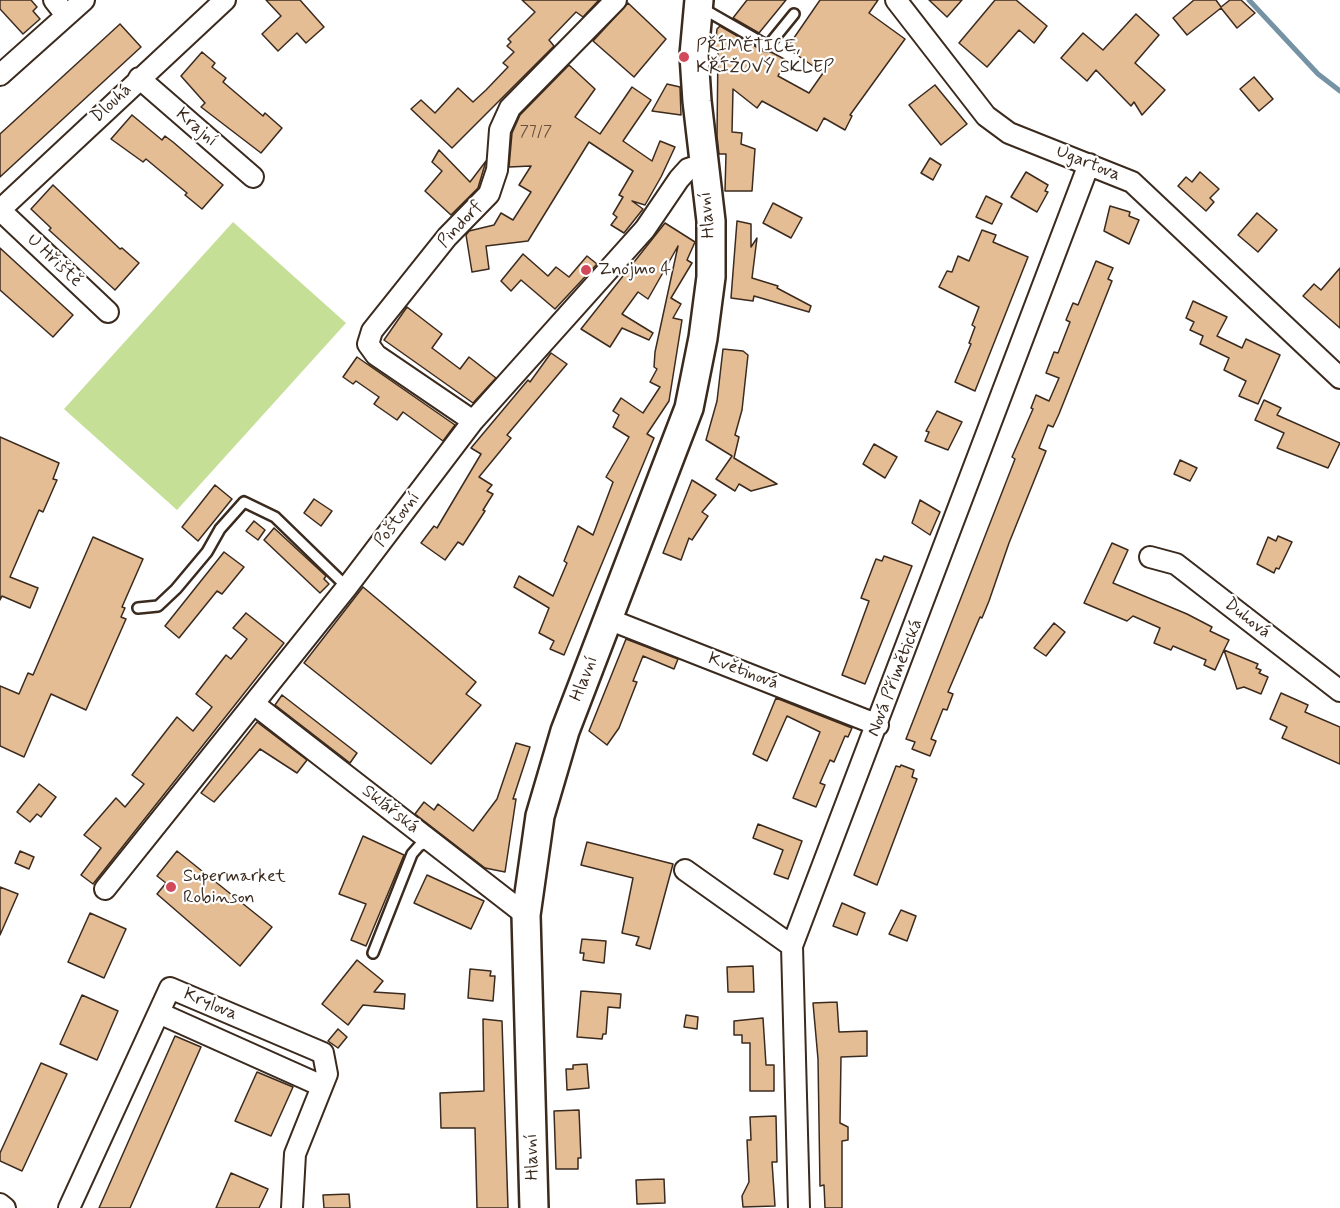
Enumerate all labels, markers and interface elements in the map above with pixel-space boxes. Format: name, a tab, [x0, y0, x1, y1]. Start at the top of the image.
place label: PŘÍMĚTICE, KŘÍŽOVÝ SKLEP	[696, 36, 834, 78]
marker: PŘÍMĚTICE, KŘÍŽOVÝ SKLEP	[677, 50, 691, 64]
street label: Dlouhá	[87, 80, 137, 128]
street label: Krajní	[171, 104, 221, 152]
house number: 77/7	[520, 124, 552, 142]
street label: Ugartova	[1053, 141, 1123, 187]
street label: Hlavní	[695, 191, 721, 239]
street label: Pindorf	[434, 197, 488, 253]
street label: U Hřiště	[22, 230, 86, 292]
place label: Znojmo 4	[598, 259, 671, 281]
marker: Znojmo 4	[579, 263, 593, 277]
street label: Poštovní	[370, 488, 426, 552]
street label: Duhová	[1219, 594, 1275, 644]
street label: Nová Přímětická	[864, 616, 928, 740]
street label: Květinová	[705, 649, 781, 695]
street label: Hlavní	[567, 653, 603, 705]
street label: Sklářská	[357, 781, 423, 839]
place label: Supermarket Robinson	[183, 866, 286, 908]
marker: Supermarket Robinson	[164, 880, 178, 894]
street label: Krylova	[180, 984, 240, 1026]
street label: Hlavní	[521, 1133, 545, 1181]

